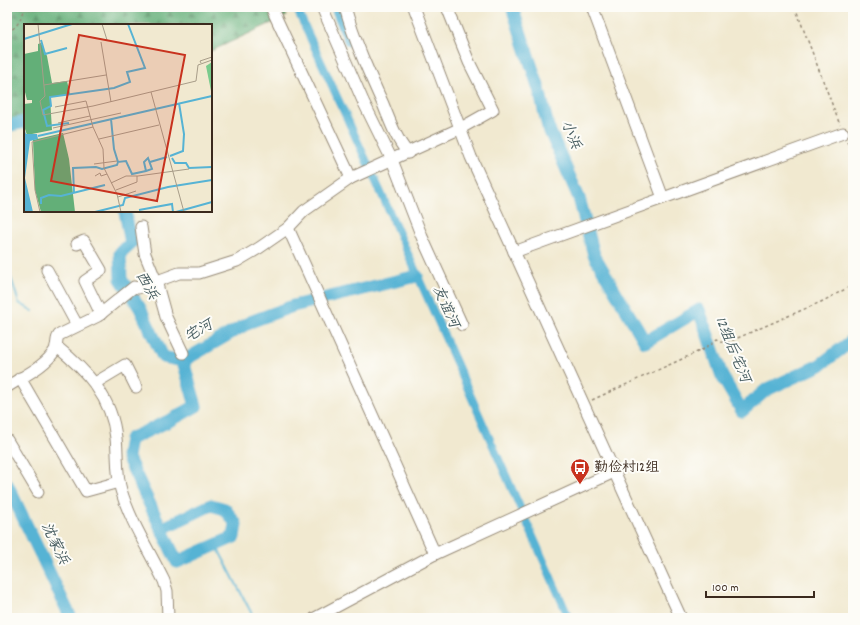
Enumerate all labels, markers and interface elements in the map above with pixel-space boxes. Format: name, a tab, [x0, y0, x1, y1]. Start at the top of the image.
inset map	[24, 24, 212, 212]
water label: 小浜	[554, 117, 586, 154]
water label: 西浜	[129, 268, 163, 305]
water label: 友谊河	[426, 282, 465, 335]
water label: 宅河	[181, 313, 220, 349]
water label: 12组后宅河	[709, 314, 756, 389]
bus stop icon: 勤俭村12组	[569, 457, 591, 485]
place label: 勤俭村12组	[594, 458, 659, 478]
water label: 沈家浜	[34, 519, 74, 570]
scale bar	[706, 573, 814, 599]
text: 100 m	[712, 580, 739, 597]

